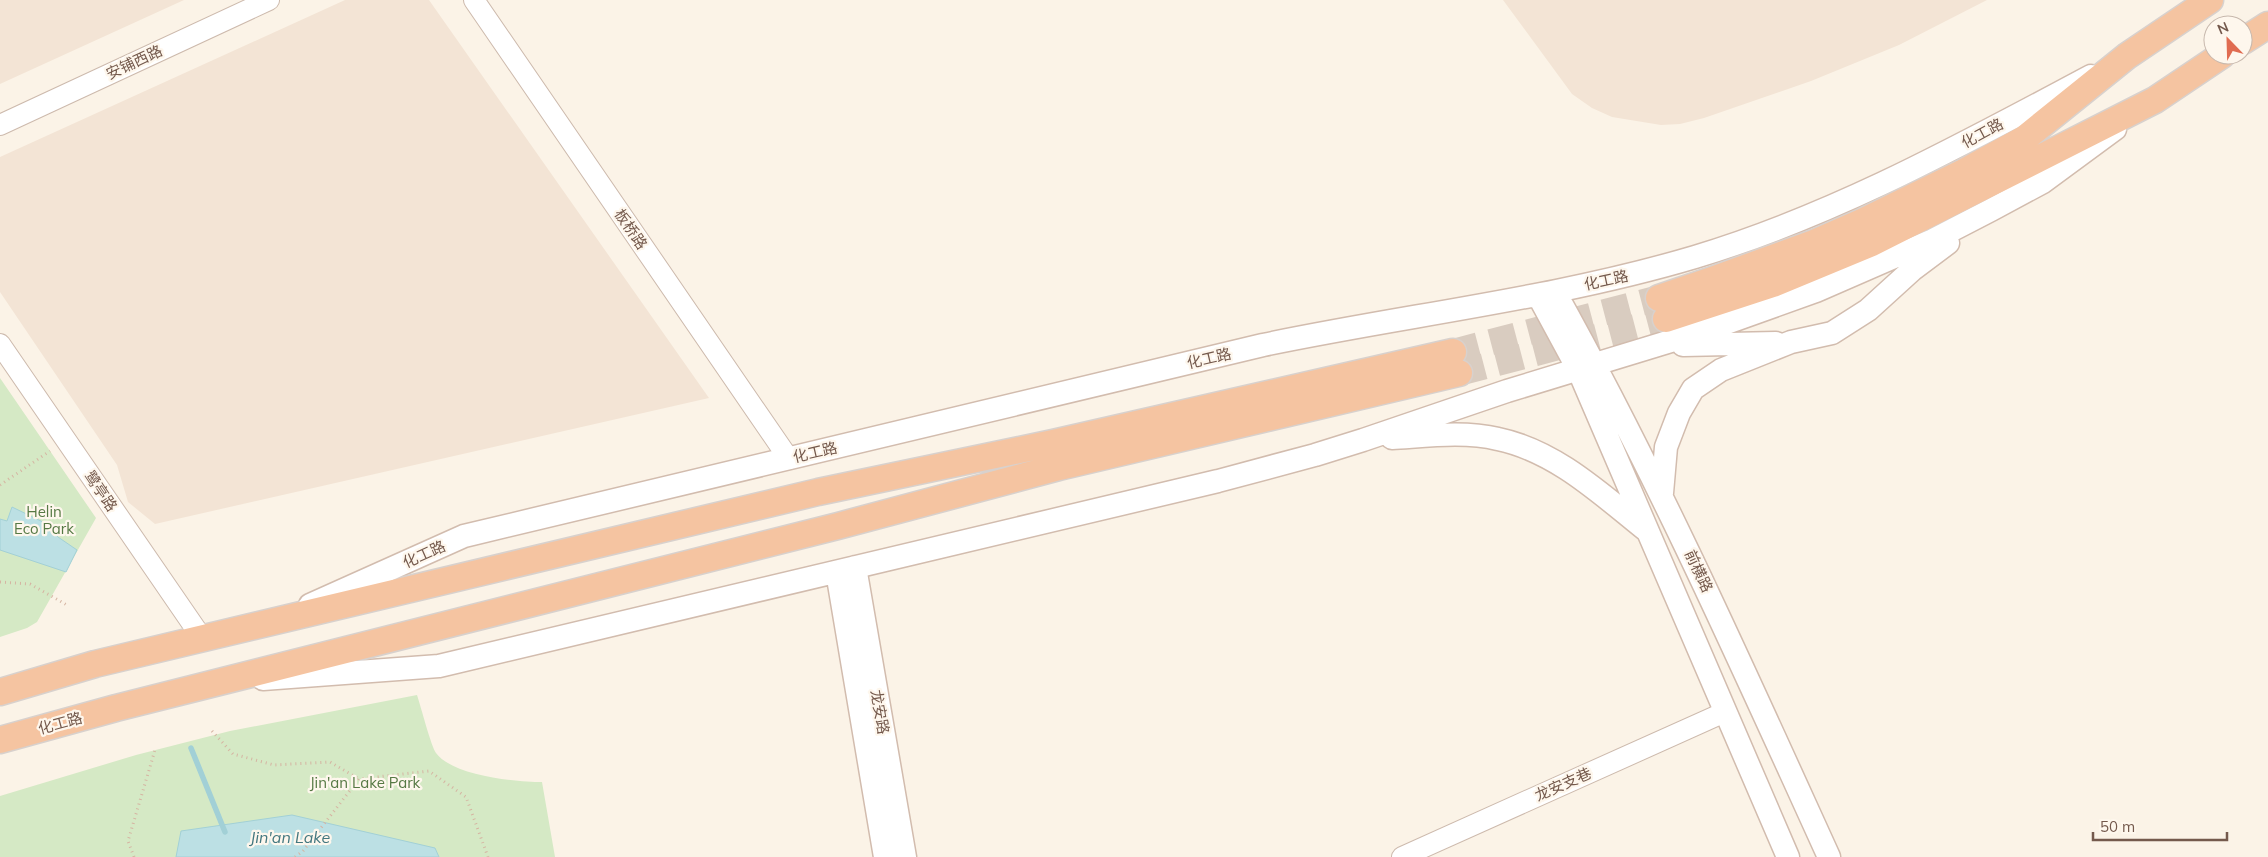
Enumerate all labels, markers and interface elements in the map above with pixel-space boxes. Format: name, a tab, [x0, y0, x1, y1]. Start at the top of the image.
north arrow	[2203, 15, 2253, 65]
text: N	[2215, 18, 2231, 38]
street label: 安铺西路	[103, 41, 165, 83]
street label: 化工路	[1958, 114, 2006, 152]
street label: 板桥路	[611, 205, 651, 253]
street label: 化工路	[1582, 266, 1630, 294]
street label: 化工路	[1185, 344, 1233, 372]
street label: 化工路	[791, 438, 839, 466]
street label: 鹭亭路	[81, 467, 121, 515]
park label: Helin Eco Park	[14, 502, 74, 538]
street label: 化工路	[400, 536, 448, 572]
street label: 前横路	[1681, 547, 1717, 595]
street label: 龙安路	[867, 688, 893, 736]
street label: 化工路	[36, 708, 84, 738]
street label: 龙安支巷	[1532, 763, 1594, 805]
park label: Jin'an Lake Park	[310, 773, 421, 792]
scale bar	[2093, 810, 2227, 842]
text: 50 m	[2100, 817, 2135, 836]
water label: Jin'an Lake	[248, 827, 330, 847]

